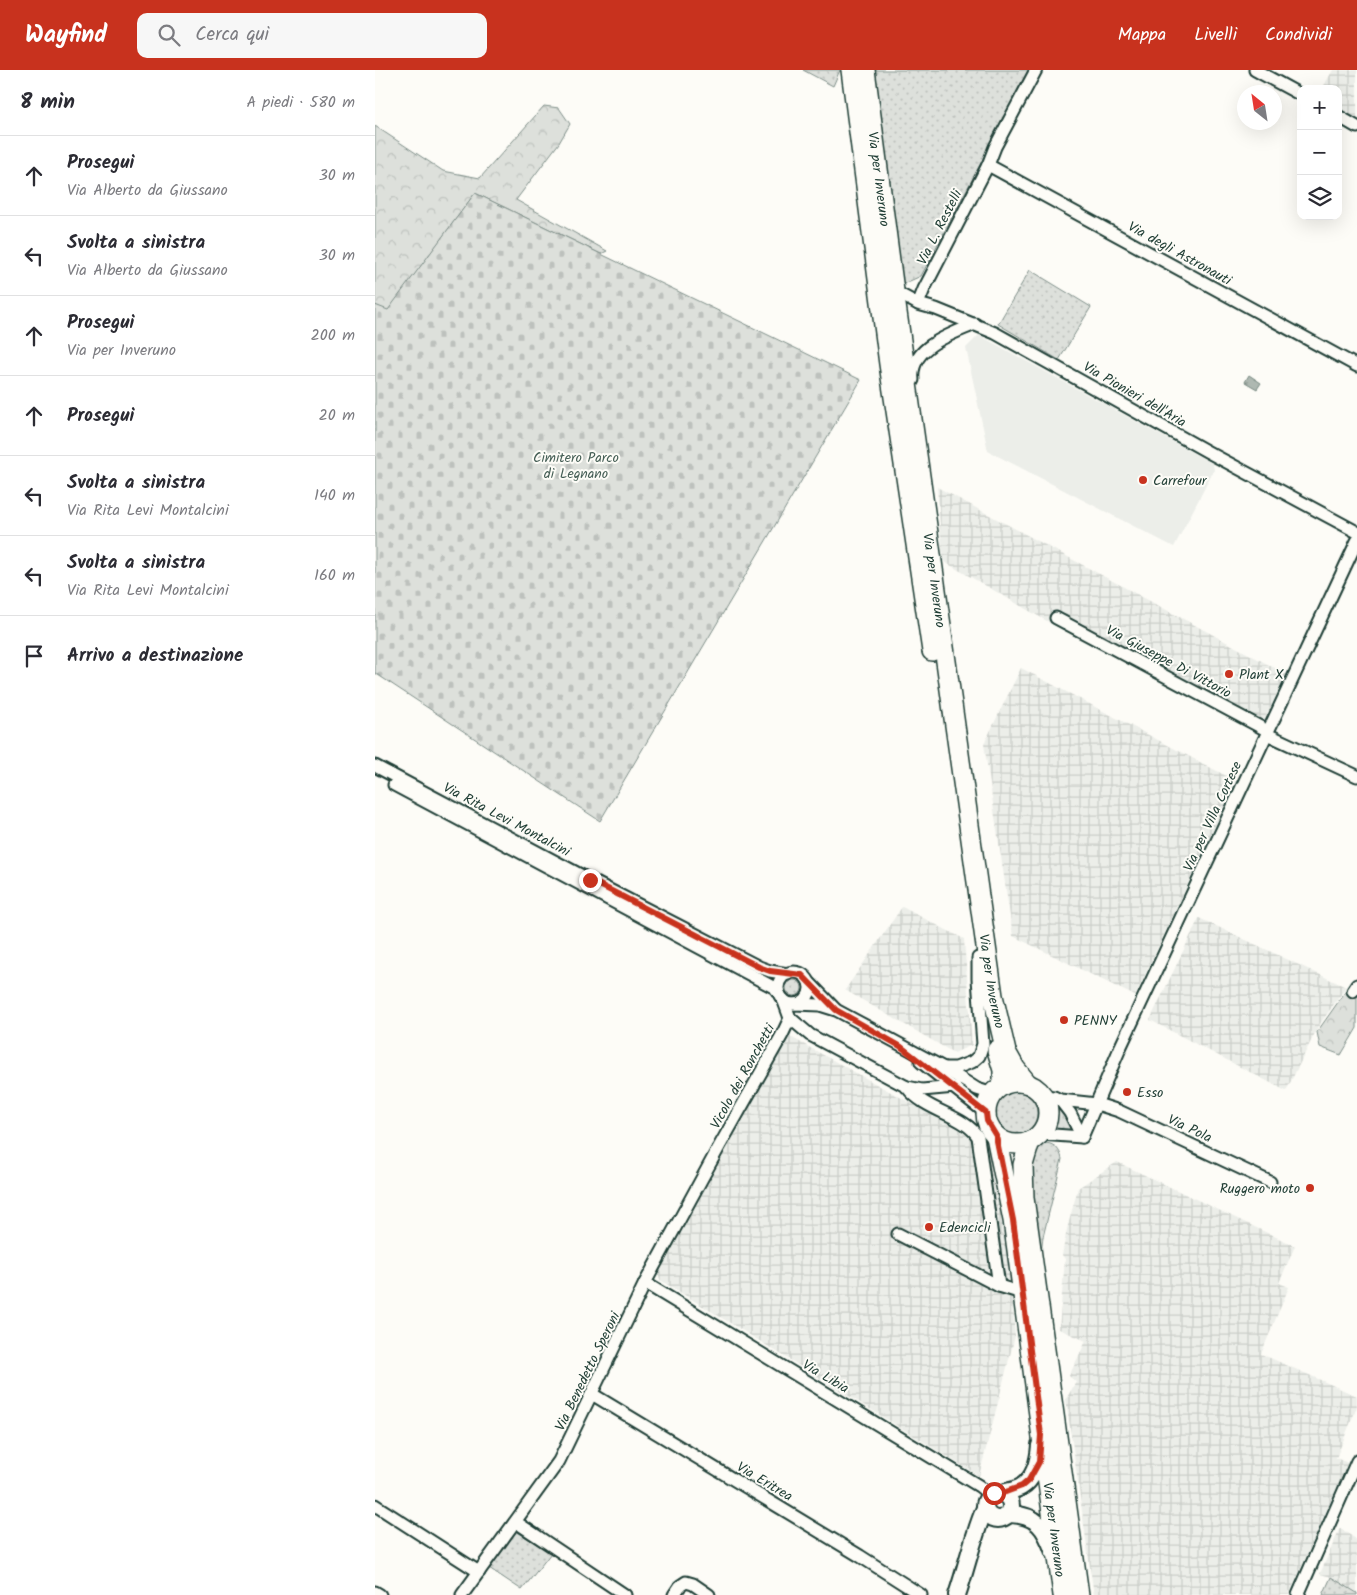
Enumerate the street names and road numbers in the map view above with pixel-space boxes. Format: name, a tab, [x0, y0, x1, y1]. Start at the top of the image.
street label: Via per Inveruno	[861, 130, 895, 228]
street label: Via L. Restelli	[912, 185, 969, 269]
street label: Via degli Astronauti	[1124, 216, 1236, 292]
street label: Via Pionieri dell'Aria	[1079, 356, 1190, 433]
street label: Via per Inveruno	[916, 532, 951, 629]
street label: Via Giuseppe Di Vittorio	[1102, 619, 1235, 704]
street label: Via per Villa Cortese	[1178, 757, 1248, 875]
street label: Via Rita Levi Montalcini	[439, 777, 575, 863]
street label: Via per Inveruno	[972, 933, 1010, 1031]
street label: Vicolo dei Ronchetti	[705, 1019, 781, 1133]
street label: Via Pola	[1164, 1109, 1215, 1149]
street label: Via Benedetto Speroni	[549, 1308, 627, 1435]
street label: Via Libia	[798, 1354, 853, 1399]
street label: Via Eritrea	[732, 1456, 797, 1507]
street label: Via per Inveruno	[1036, 1481, 1070, 1578]

